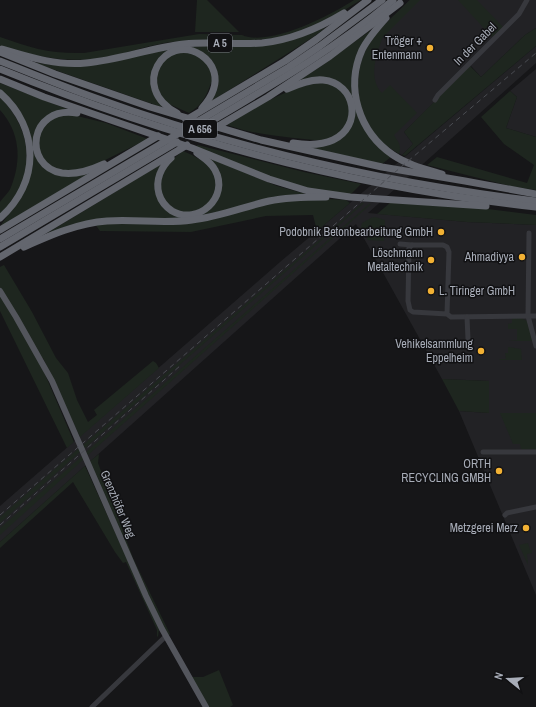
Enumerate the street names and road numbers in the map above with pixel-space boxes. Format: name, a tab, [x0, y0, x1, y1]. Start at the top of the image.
street label: In der Gabel	[450, 19, 500, 69]
road number: A 5	[208, 34, 232, 52]
road number: A 656	[183, 120, 217, 138]
street label: Grenzhöfer Weg	[97, 468, 140, 541]

